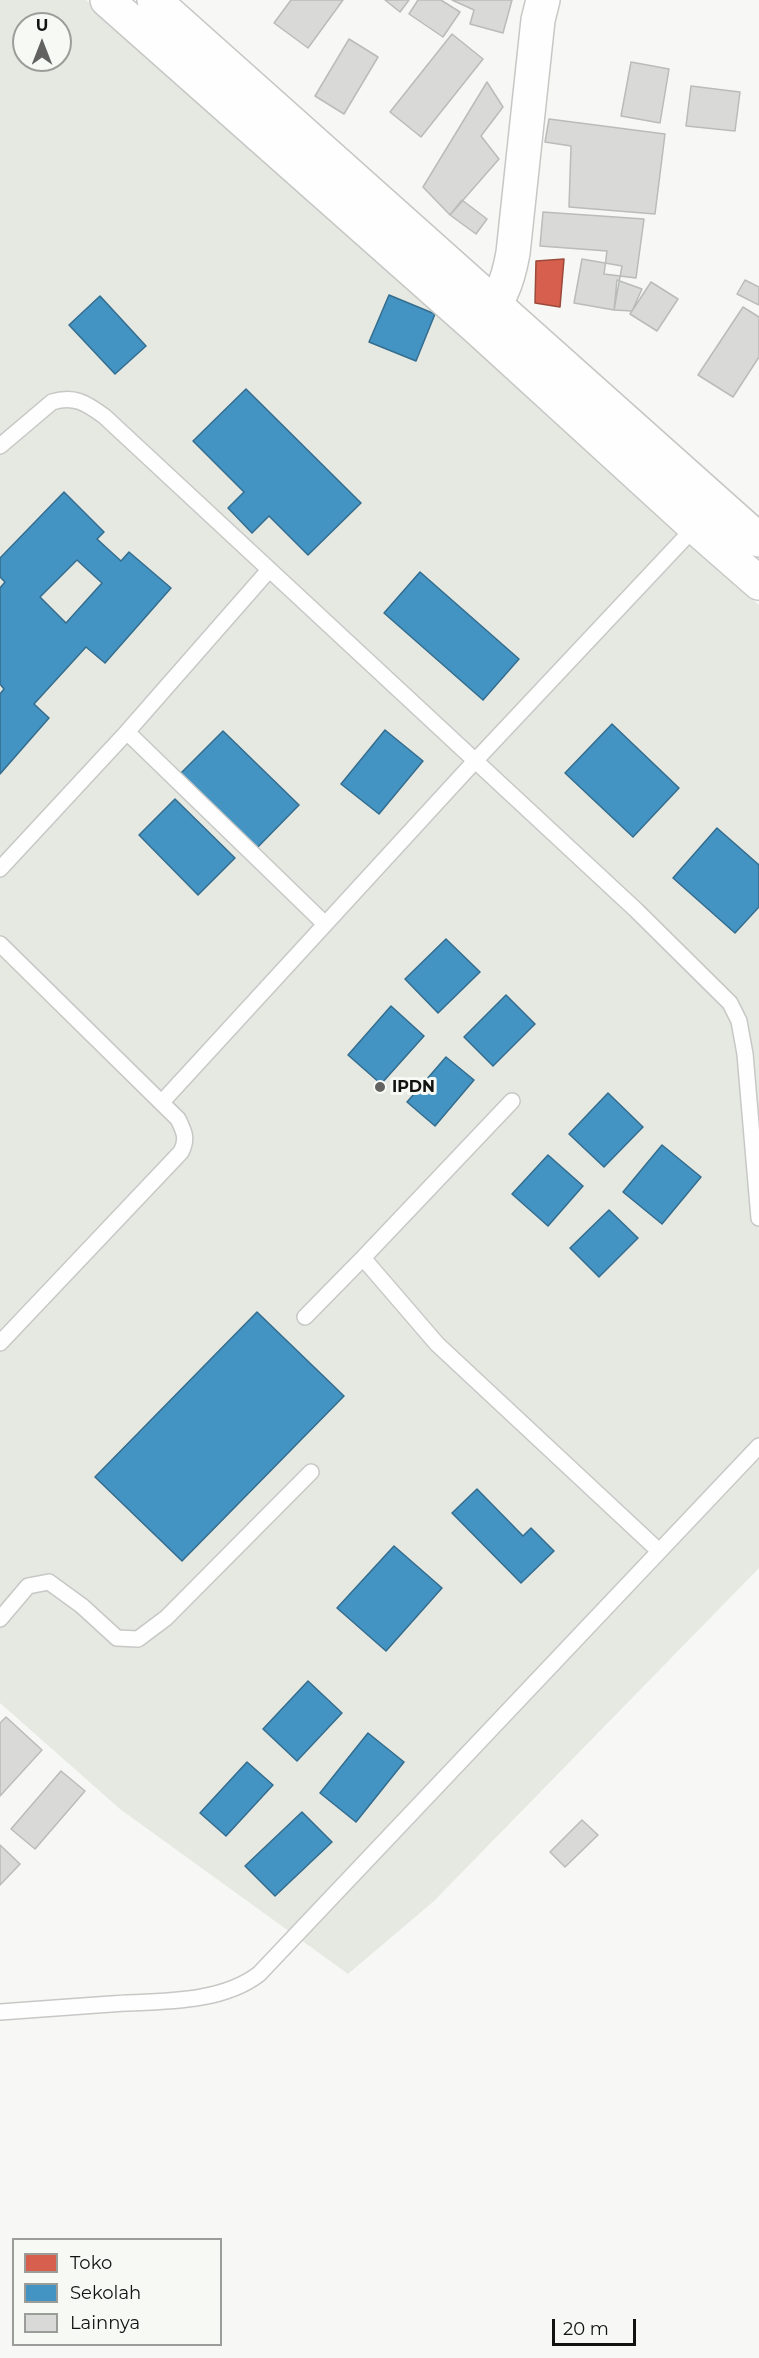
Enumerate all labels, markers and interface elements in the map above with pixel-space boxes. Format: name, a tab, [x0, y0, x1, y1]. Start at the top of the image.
north arrow	[12, 12, 72, 72]
text: U	[36, 16, 48, 35]
place label: IPDN	[392, 1077, 435, 1097]
marker: IPDN	[373, 1080, 387, 1094]
legend	[12, 2238, 222, 2346]
text: Toko	[70, 2252, 112, 2274]
text: Sekolah	[70, 2282, 141, 2304]
scale bar	[555, 2307, 639, 2345]
text: Lainnya	[70, 2312, 140, 2334]
text: 20 m	[563, 2318, 609, 2340]

